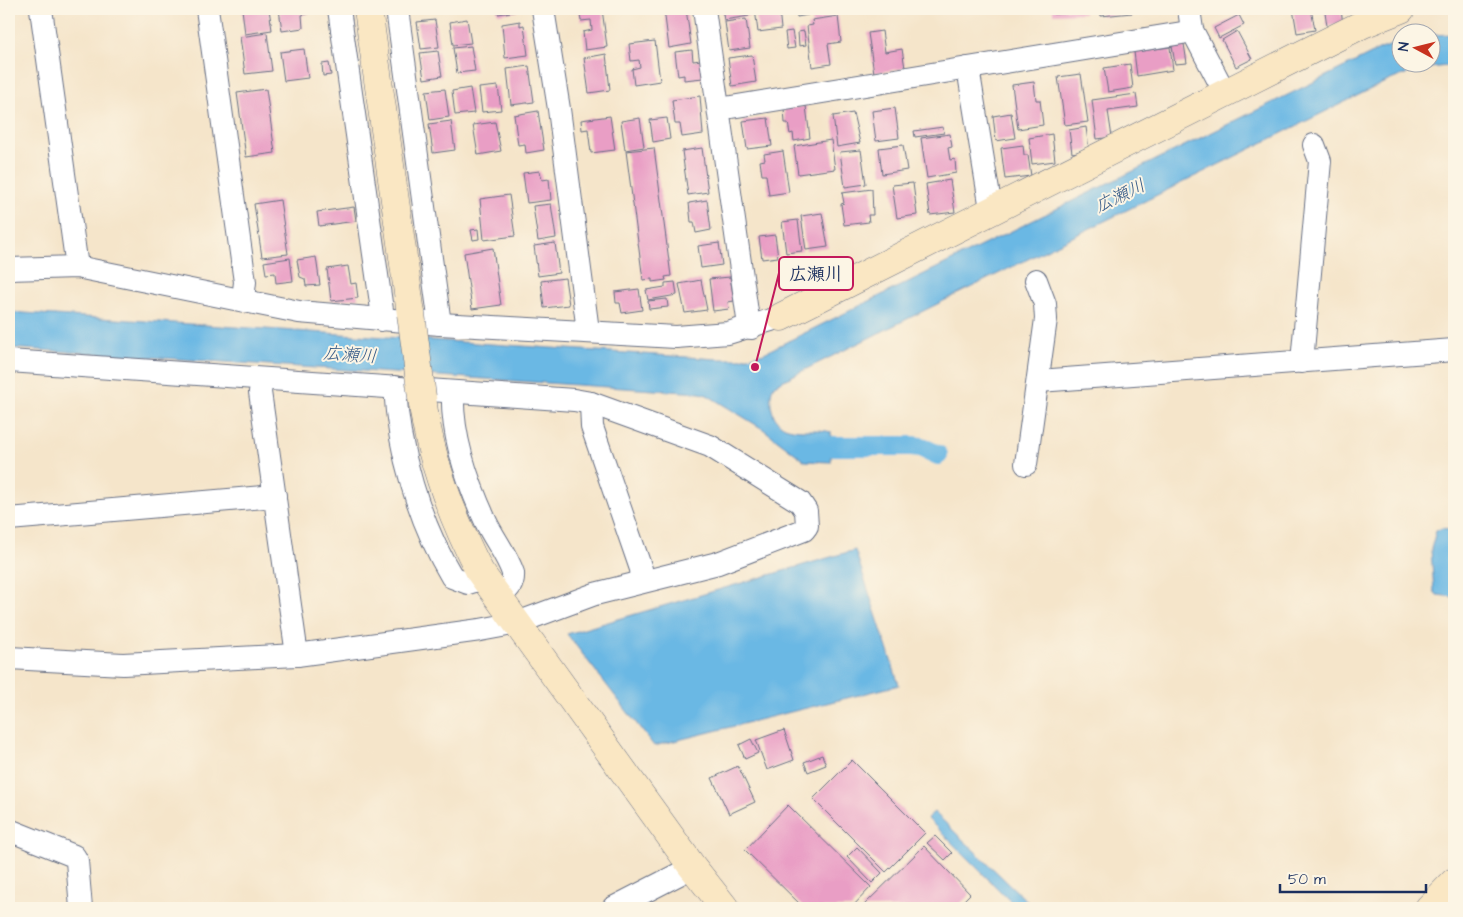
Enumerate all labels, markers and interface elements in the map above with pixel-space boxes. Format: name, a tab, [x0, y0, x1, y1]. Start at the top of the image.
north arrow	[1390, 22, 1440, 72]
text: N	[1394, 41, 1415, 52]
water label: 広瀬川	[1090, 173, 1150, 219]
callout: 広瀬川	[779, 257, 853, 290]
text: 広瀬川	[789, 262, 843, 287]
water label: 広瀬川	[322, 341, 378, 369]
scale bar	[1280, 862, 1427, 894]
text: 50 m	[1288, 869, 1326, 890]

